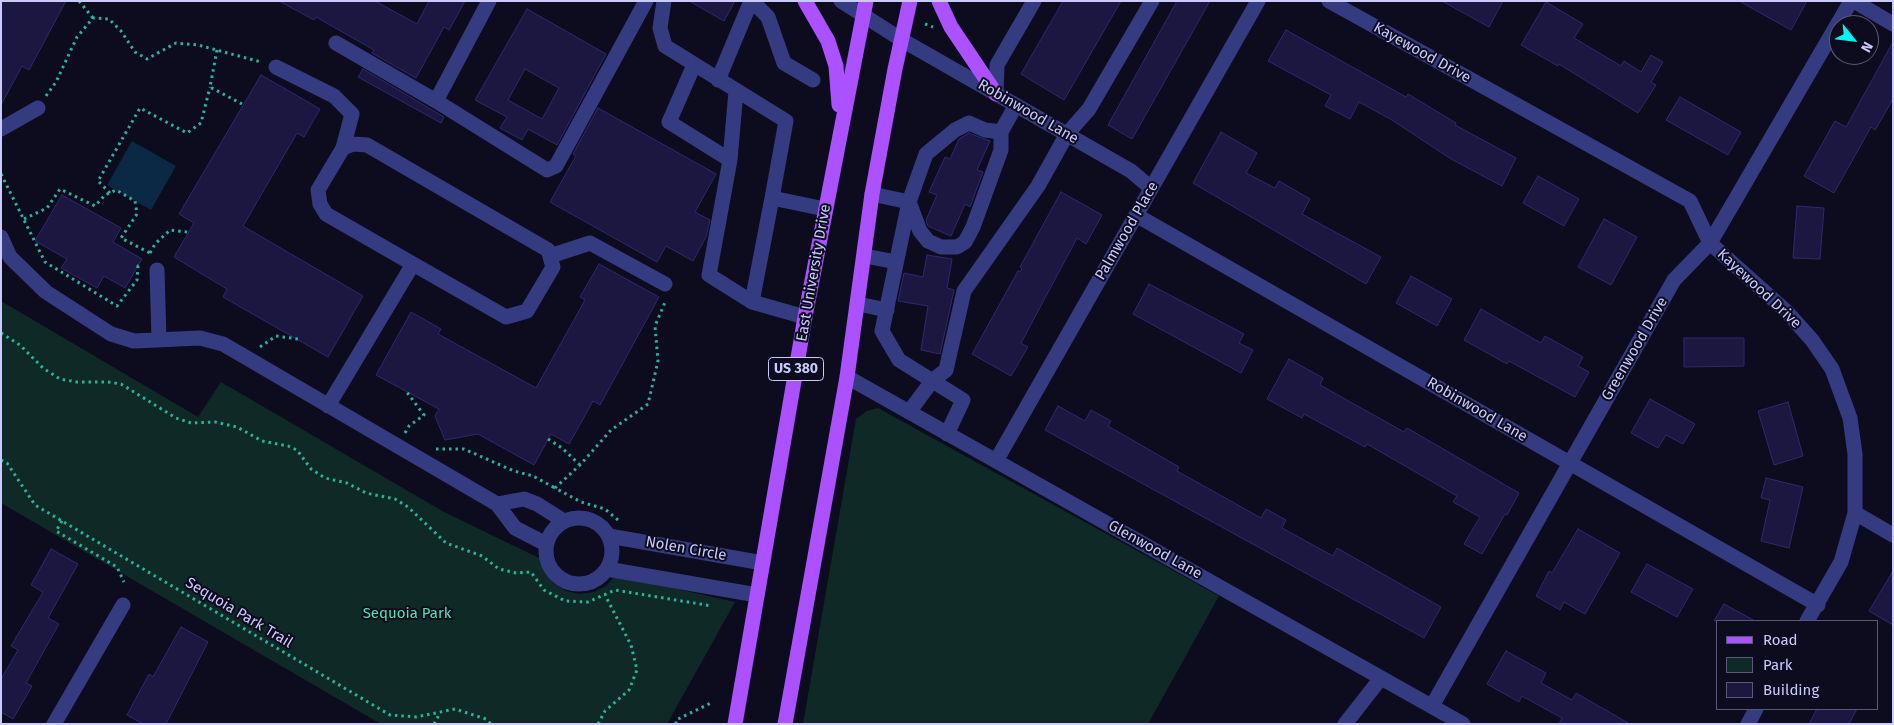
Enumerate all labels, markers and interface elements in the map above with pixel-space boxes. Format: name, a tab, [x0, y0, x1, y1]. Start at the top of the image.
north arrow	[1829, 15, 1879, 65]
street label: Kayewood Drive	[1370, 19, 1474, 87]
text: N	[1857, 39, 1876, 55]
street label: Robinwood Lane	[974, 76, 1082, 148]
street label: Palmwood Place	[1092, 179, 1162, 283]
street label: East University Drive	[793, 203, 835, 343]
street label: Kayewood Drive	[1713, 245, 1805, 333]
street label: Greenwood Drive	[1598, 294, 1672, 404]
road number: US 380	[768, 358, 824, 380]
street label: Robinwood Lane	[1423, 374, 1531, 446]
street label: Glenwood Lane	[1105, 517, 1205, 583]
street label: Nolen Circle	[644, 533, 728, 565]
street label: Sequoia Park Trail	[182, 574, 296, 652]
park label: Sequoia Park	[363, 605, 451, 623]
legend	[1716, 620, 1879, 710]
text: Road	[1763, 631, 1798, 649]
text: Park	[1763, 656, 1793, 674]
text: Building	[1763, 681, 1819, 699]

